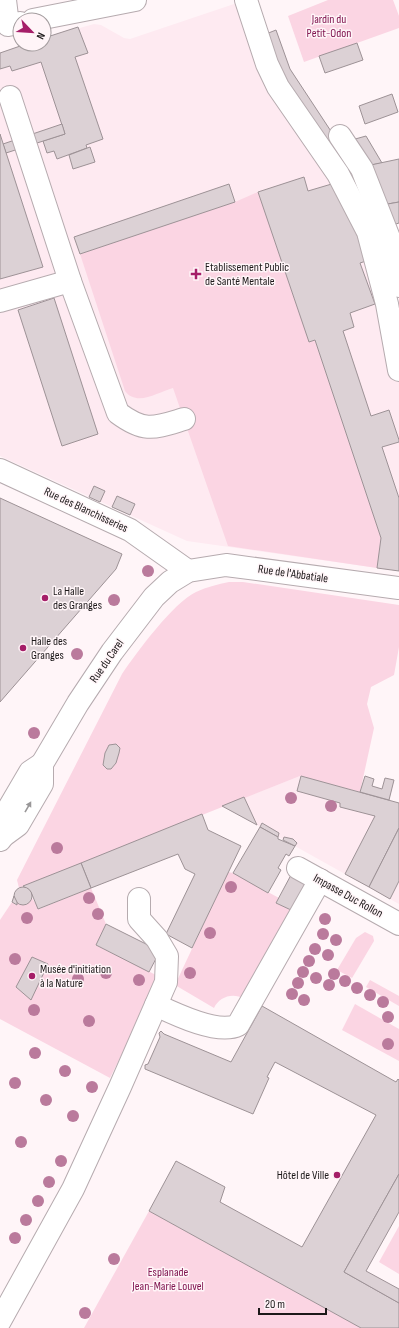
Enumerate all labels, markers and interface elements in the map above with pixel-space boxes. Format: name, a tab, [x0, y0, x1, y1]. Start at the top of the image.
north arrow	[12, 12, 52, 52]
park label: Jardin du Petit-Odon	[307, 12, 351, 41]
text: N	[33, 31, 48, 42]
place label: Etablissement Public de Santé Mentale	[205, 260, 289, 289]
marker: Etablissement Public de Santé Mentale	[190, 268, 202, 280]
street label: Rue des Blanchisseries	[42, 484, 130, 536]
street label: Rue de l'Abbatiale	[257, 562, 329, 586]
place label: La Halle des Granges	[53, 584, 102, 613]
marker: La Halle des Granges	[40, 593, 50, 603]
place label: Halle des Granges	[31, 634, 67, 663]
street label: Rue du Carel	[87, 636, 127, 686]
marker: Halle des Granges	[18, 643, 28, 653]
one-way arrow	[25, 801, 32, 813]
street label: Impasse Duc Rollon	[310, 871, 386, 921]
place label: Musée d'initiation à la Nature	[40, 962, 111, 991]
marker: Musée d'initiation à la Nature	[27, 971, 37, 981]
place label: Hôtel de Ville	[277, 1168, 329, 1183]
marker: Hôtel de Ville	[332, 1170, 342, 1180]
park label: Esplanade Jean-Marie Louvel	[131, 1265, 204, 1294]
scale bar	[259, 1290, 326, 1316]
text: 20 m	[265, 1297, 285, 1312]

